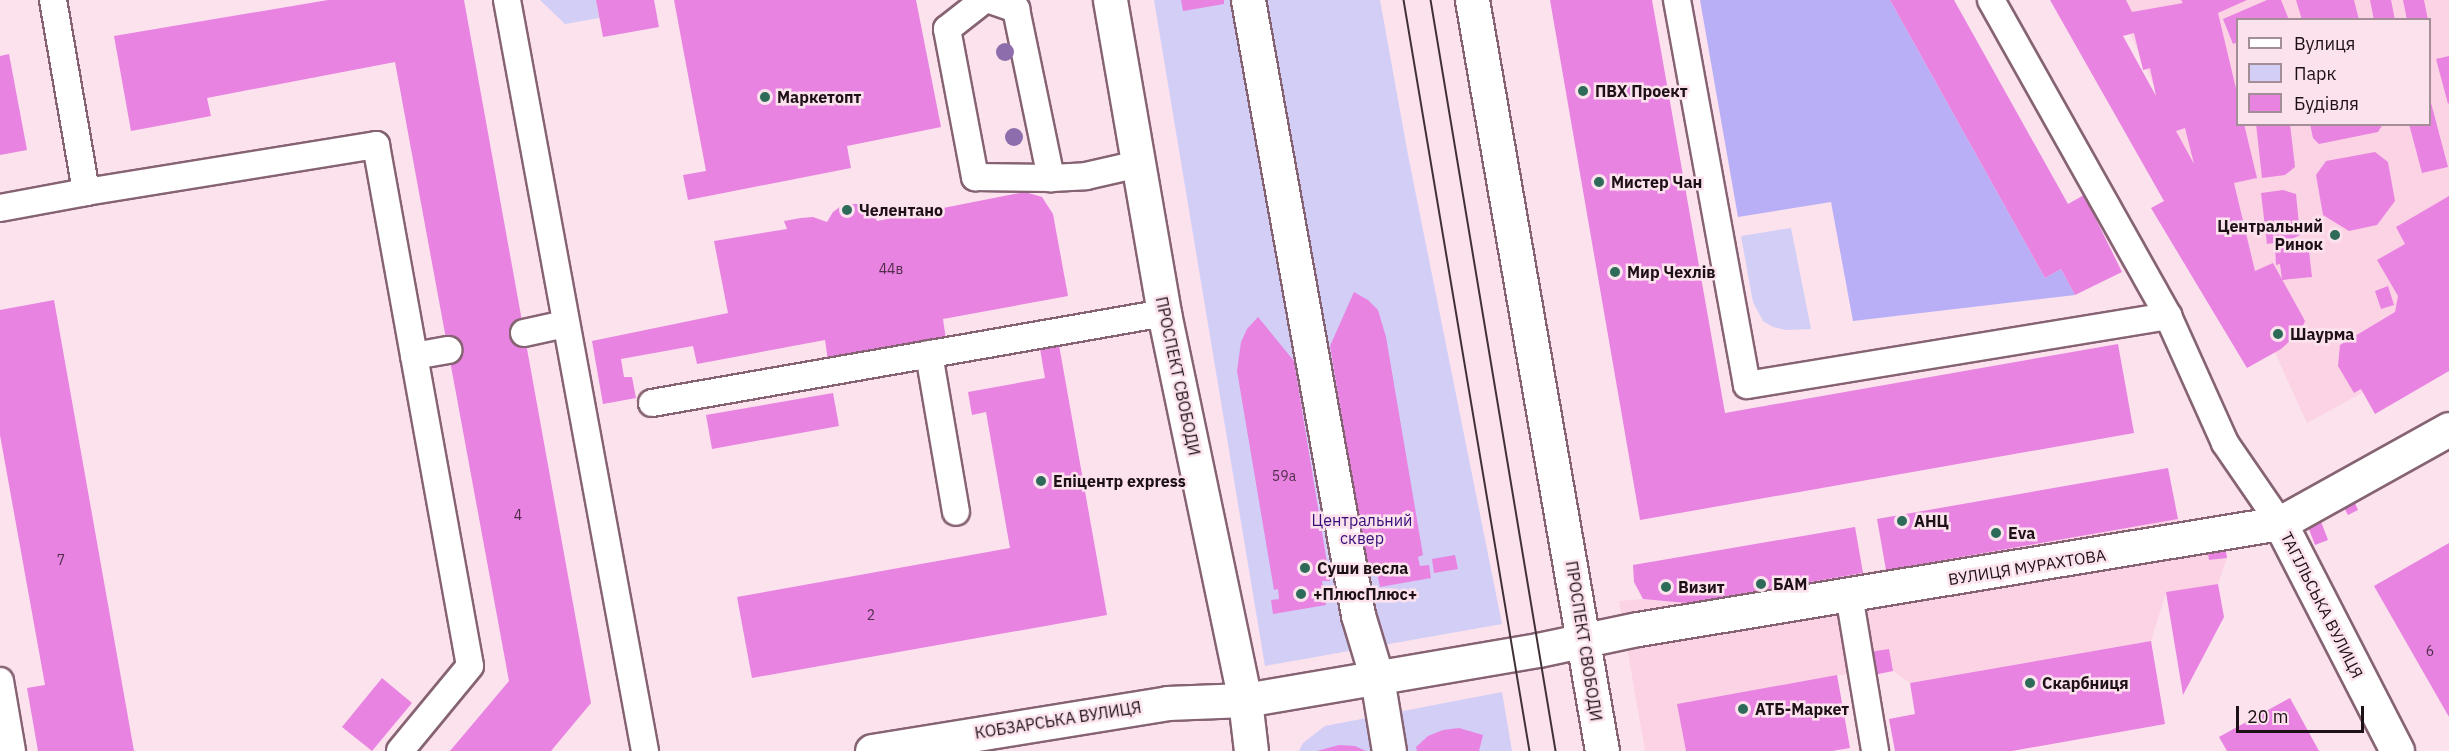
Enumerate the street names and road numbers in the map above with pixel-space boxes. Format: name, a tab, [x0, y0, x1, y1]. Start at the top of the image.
street label: ПРОСПЕКТ СВОБОДИ	[1152, 295, 1204, 457]
street label: ТАГІЛЬСЬКА ВУЛИЦЯ	[2277, 529, 2367, 681]
street label: ВУЛИЦЯ МУРАХТОВА	[1947, 545, 2107, 589]
street label: ПРОСПЕКТ СВОБОДИ	[1562, 560, 1606, 722]
street label: КОБЗАРСЬКА ВУЛИЦЯ	[973, 697, 1143, 743]

